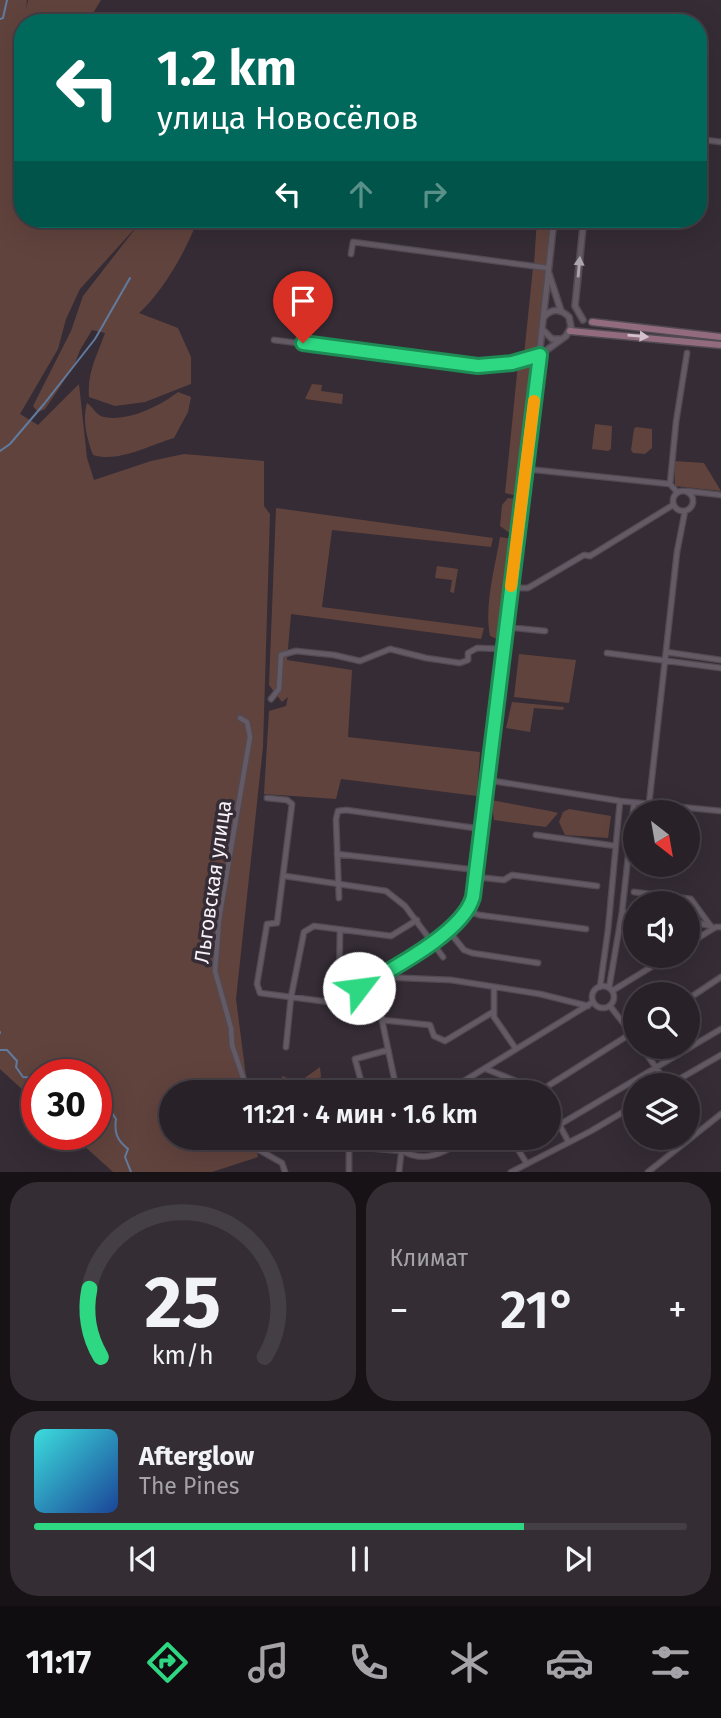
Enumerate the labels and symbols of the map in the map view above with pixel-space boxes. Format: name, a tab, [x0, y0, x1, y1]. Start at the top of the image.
one-way arrow	[574, 255, 585, 277]
pin	[273, 271, 333, 343]
one-way arrow	[627, 331, 649, 342]
street label: Льговская улица	[189, 799, 237, 965]
north arrow	[623, 800, 700, 877]
position arrow	[322, 951, 396, 1025]
speed limit sign: 30	[21, 1059, 112, 1150]

